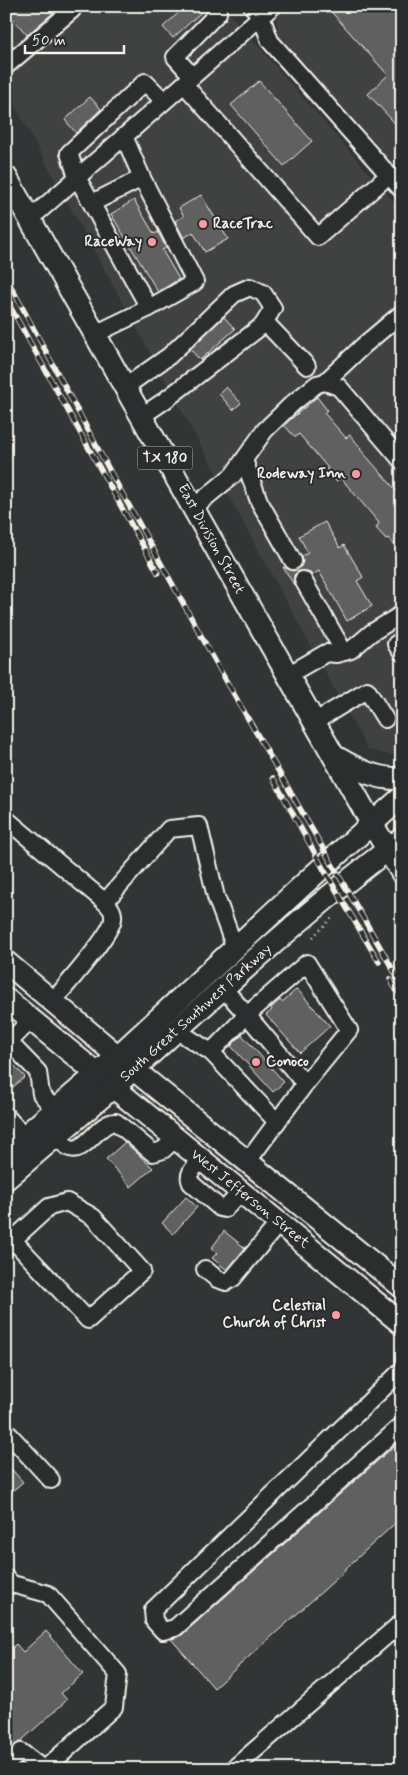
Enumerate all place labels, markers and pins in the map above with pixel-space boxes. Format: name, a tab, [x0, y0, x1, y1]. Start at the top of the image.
place label: RaceTrac	[213, 214, 273, 234]
marker: RaceTrac	[197, 218, 209, 230]
place label: RaceWay	[84, 232, 142, 252]
marker: RaceWay	[146, 236, 158, 248]
place label: Rodeway Inn	[257, 464, 346, 484]
marker: Rodeway Inn	[350, 468, 362, 480]
place label: Conoco	[266, 1052, 309, 1072]
marker: Conoco	[250, 1056, 262, 1068]
place label: Celestial Church of Christ	[222, 1296, 327, 1333]
marker: Celestial Church of Christ	[330, 1309, 342, 1321]

